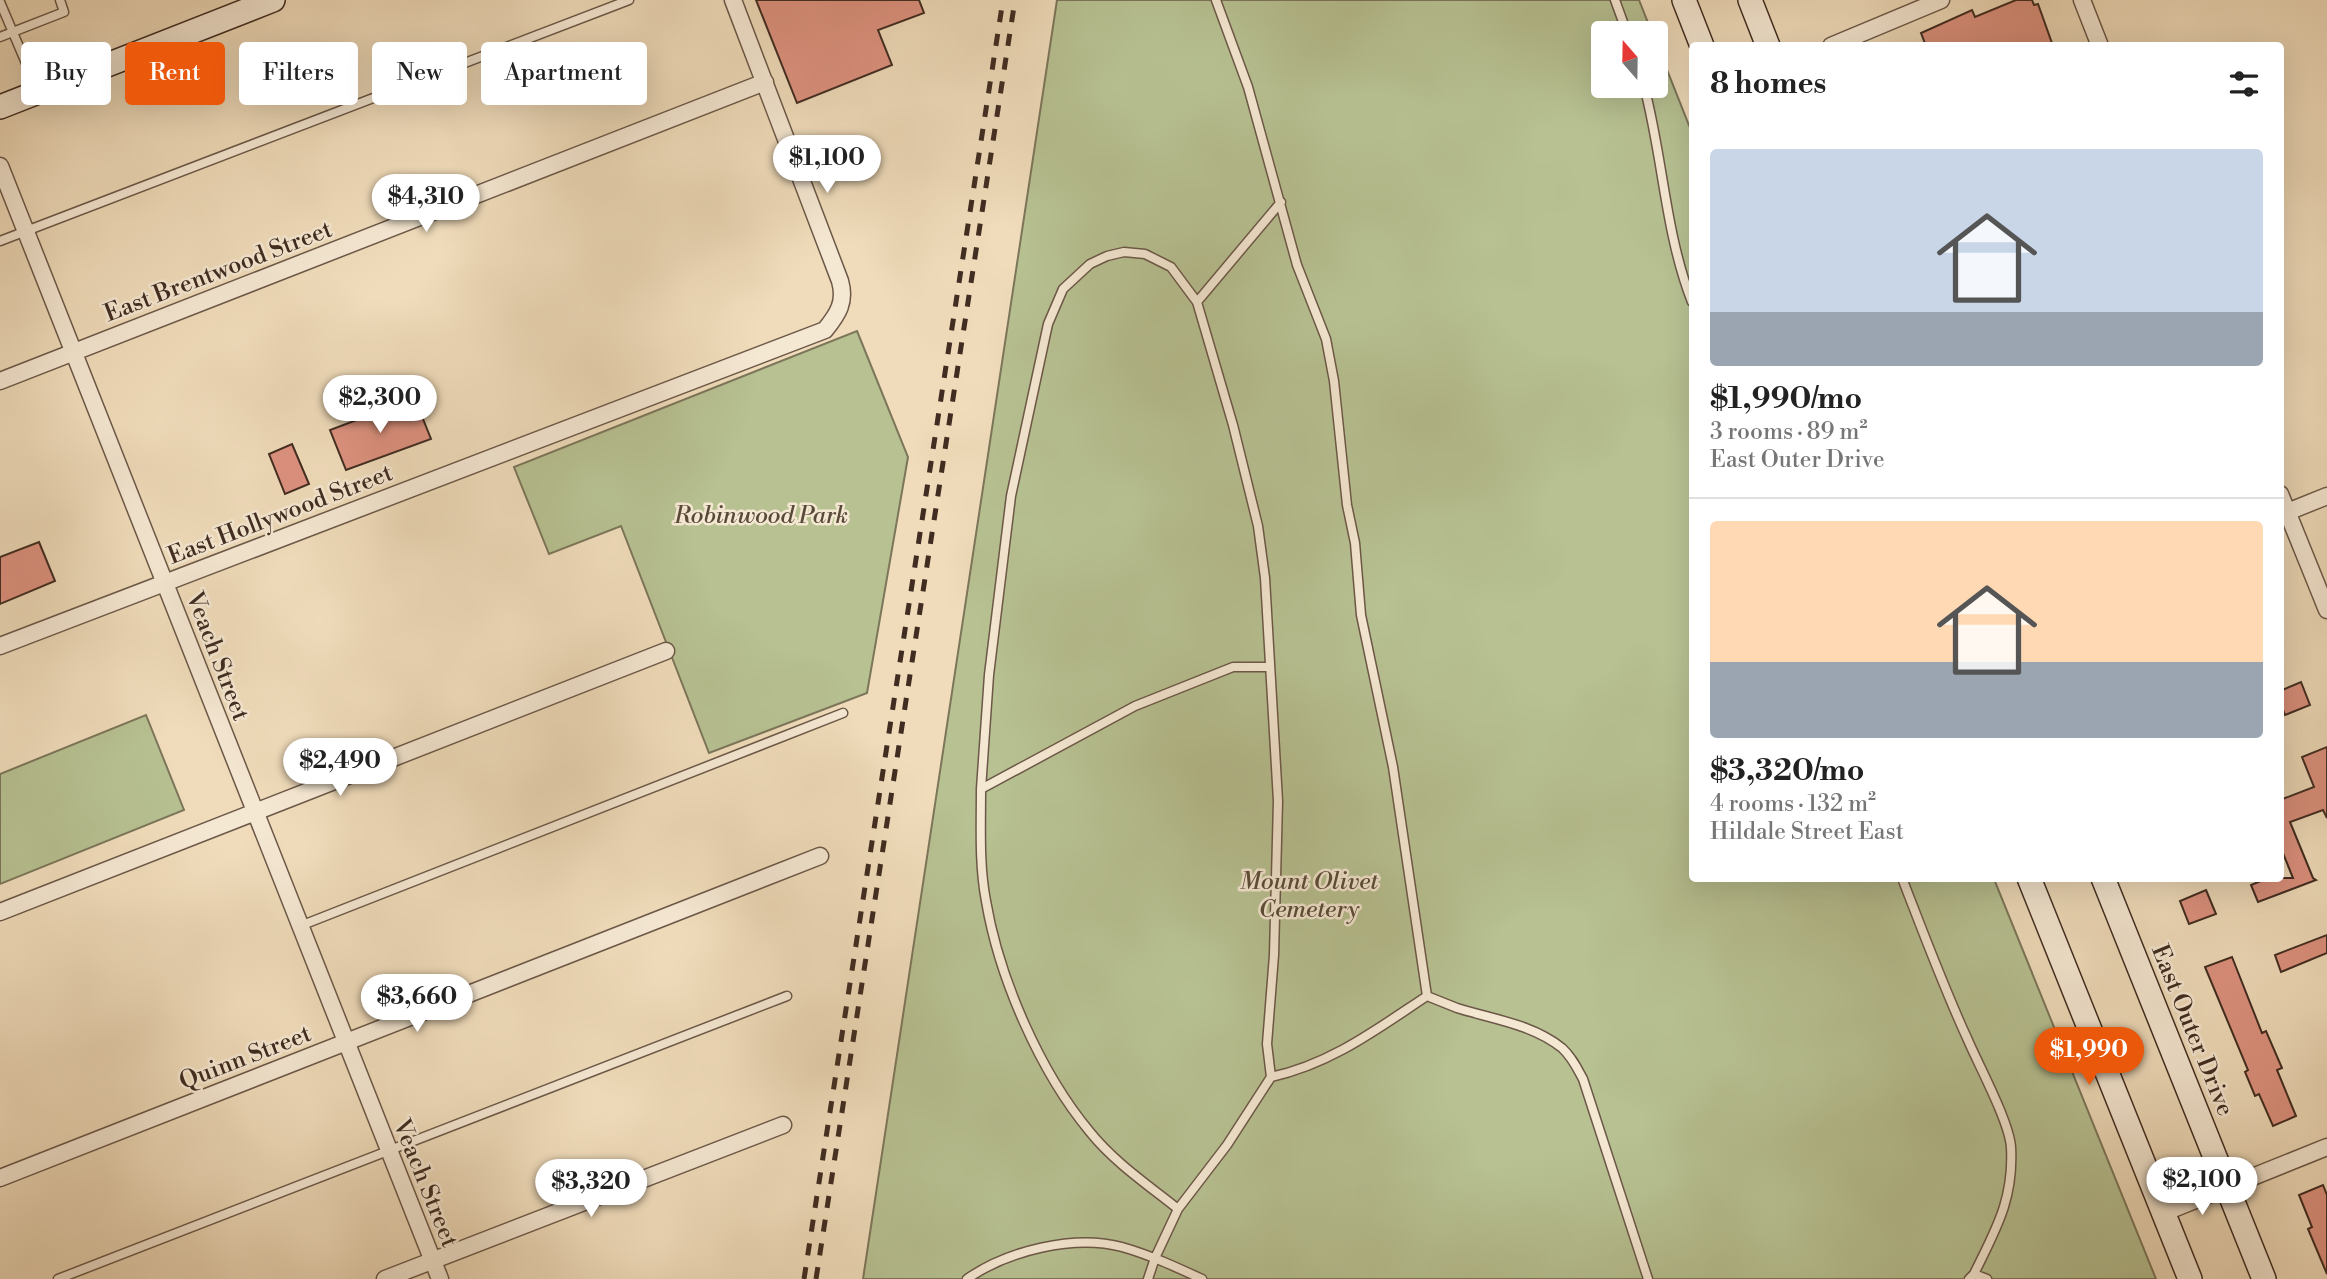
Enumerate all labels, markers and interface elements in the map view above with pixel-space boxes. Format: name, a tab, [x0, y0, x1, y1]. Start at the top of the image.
north arrow	[1591, 21, 1668, 98]
map controls	[1591, 21, 1668, 98]
chip: Buy	[21, 42, 111, 105]
chip: Rent	[125, 42, 225, 105]
chip: Filters	[239, 42, 358, 105]
chip: New	[372, 42, 467, 105]
chip: Apartment	[481, 42, 647, 105]
text: 8 homes	[1710, 65, 1826, 103]
icon: filters	[2225, 65, 2263, 103]
pin: $1,100	[770, 136, 884, 195]
text: $1,100	[789, 144, 865, 172]
pin: $4,310	[369, 174, 483, 234]
text: $4,310	[388, 183, 464, 211]
icon: home	[1924, 195, 2050, 321]
street label: East Brentwood Street	[100, 214, 337, 329]
pin: $2,300	[323, 376, 437, 435]
text: $1,990/mo	[1710, 380, 1862, 418]
text: $2,300	[339, 384, 421, 412]
text: 3 rooms · 89 m²	[1710, 418, 1867, 446]
text: East Outer Drive	[1710, 446, 1885, 474]
street label: East Hollywood Street	[164, 458, 398, 572]
park label: Robinwood Park	[673, 501, 848, 531]
icon: home	[1924, 567, 2050, 693]
street label: Veach Street	[178, 587, 256, 726]
pin: $2,490	[283, 738, 397, 798]
text: $2,490	[299, 747, 381, 775]
text: $3,320/mo	[1710, 752, 1864, 790]
text: 4 rooms · 132 m²	[1710, 790, 1876, 818]
text: Hildale Street East	[1710, 818, 1904, 846]
park label: Mount Olivet Cemetery	[1240, 867, 1379, 925]
street label: East Outer Drive	[2144, 940, 2240, 1120]
pin: $3,660	[360, 974, 474, 1034]
text: $3,660	[377, 983, 457, 1011]
street label: Quinn Street	[175, 1019, 316, 1097]
pin: $1,990	[2032, 1028, 2146, 1087]
text: $1,990	[2050, 1036, 2128, 1064]
street label: Veach Street	[385, 1114, 465, 1252]
pin: $2,100	[2145, 1158, 2259, 1217]
pin: $3,320	[534, 1160, 648, 1219]
text: $2,100	[2162, 1166, 2242, 1194]
text: $3,320	[551, 1168, 631, 1196]

